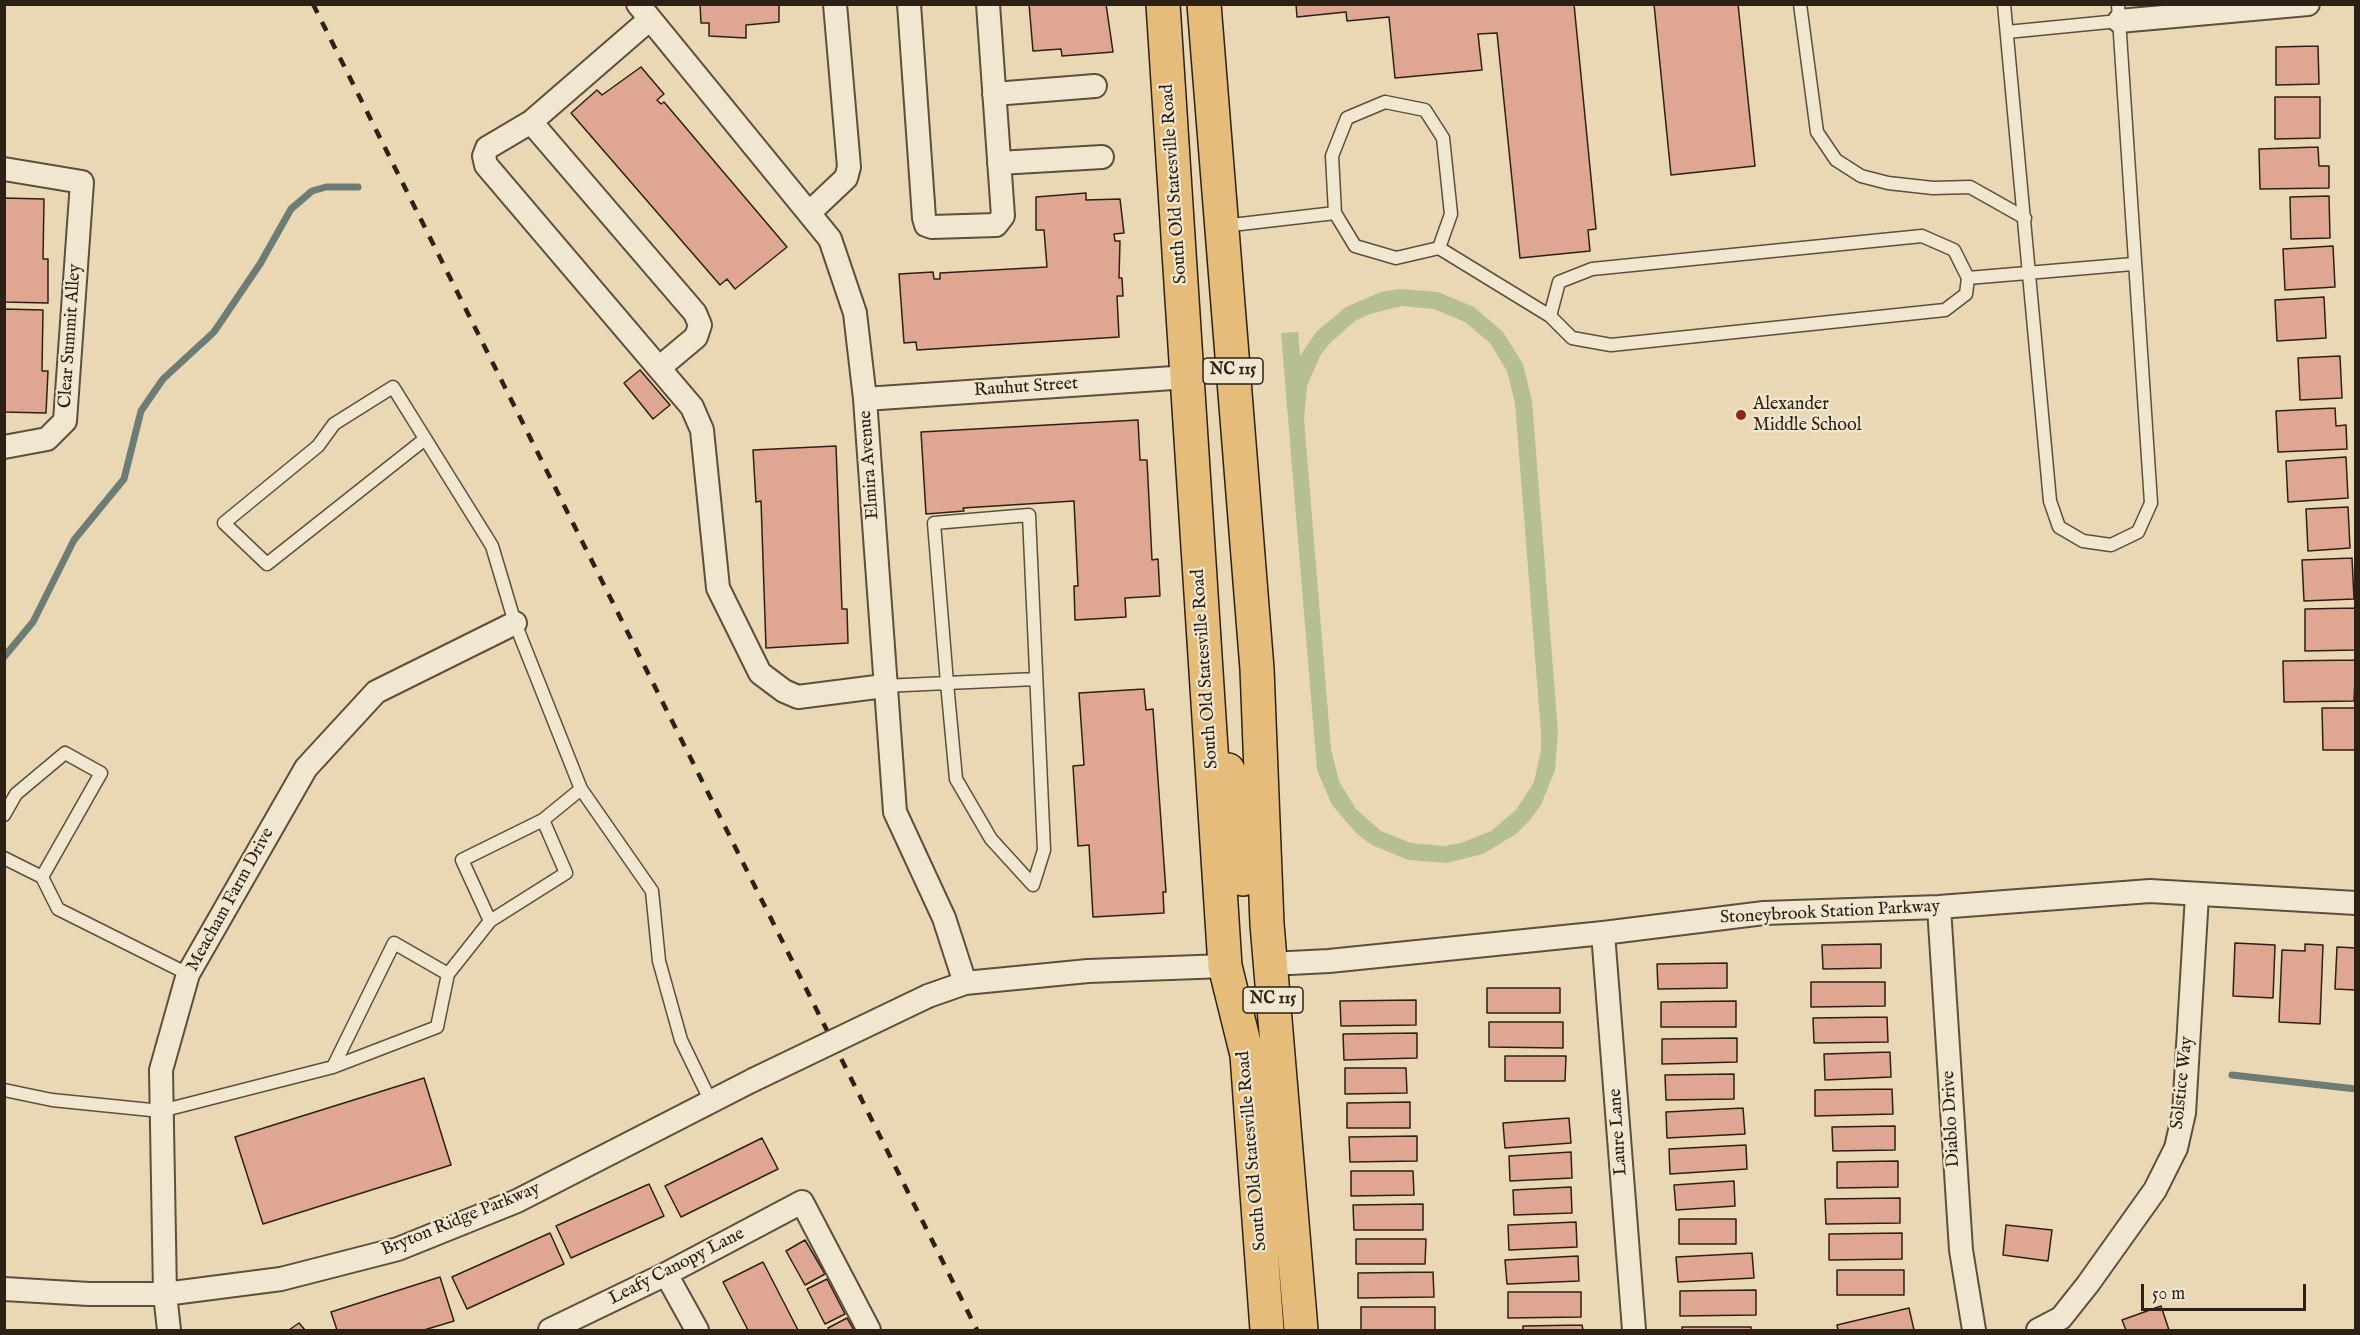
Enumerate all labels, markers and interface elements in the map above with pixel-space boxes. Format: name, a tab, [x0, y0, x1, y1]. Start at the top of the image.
street label: South Old Statesville Road	[1157, 83, 1193, 285]
street label: Clear Summit Alley	[55, 263, 87, 409]
road number: NC 115	[1203, 358, 1263, 384]
street label: Rauhut Street	[973, 374, 1079, 402]
place label: Alexander Middle School	[1753, 394, 1862, 436]
marker: Alexander Middle School	[1734, 408, 1748, 422]
street label: Elmira Avenue	[855, 410, 885, 520]
street label: South Old Statesville Road	[1188, 568, 1224, 770]
street label: Meacham Farm Drive	[183, 824, 279, 976]
street label: Stoneybrook Station Parkway	[1719, 896, 1941, 930]
road number: NC 115	[1243, 987, 1303, 1013]
street label: Solstice Way	[2167, 1035, 2199, 1131]
street label: South Old Statesville Road	[1233, 1050, 1273, 1252]
street label: Diablo Drive	[1939, 1070, 1965, 1168]
street label: Laure Lane	[1605, 1088, 1633, 1176]
street label: Bryton Ridge Parkway	[379, 1178, 543, 1262]
street label: Leafy Canopy Lane	[606, 1224, 748, 1310]
scale bar	[2144, 1272, 2309, 1310]
text: 50 m	[2152, 1283, 2185, 1306]

